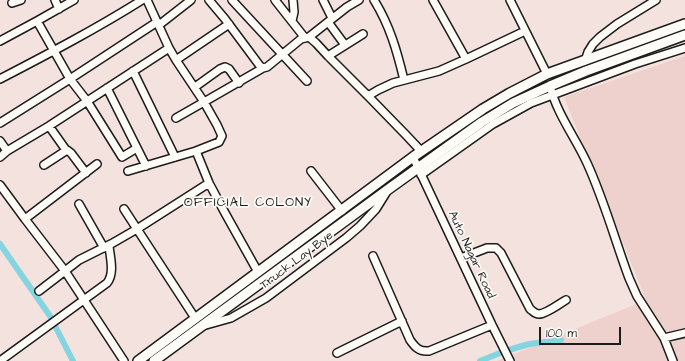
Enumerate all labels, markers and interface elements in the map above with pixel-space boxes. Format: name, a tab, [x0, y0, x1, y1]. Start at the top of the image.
district label: OFFICIAL COLONY	[184, 195, 312, 211]
street label: Auto Nagar Road	[444, 209, 498, 301]
street label: Truck Lay Bye	[258, 229, 336, 293]
scale bar	[541, 319, 623, 345]
text: 100 m	[546, 325, 577, 342]

